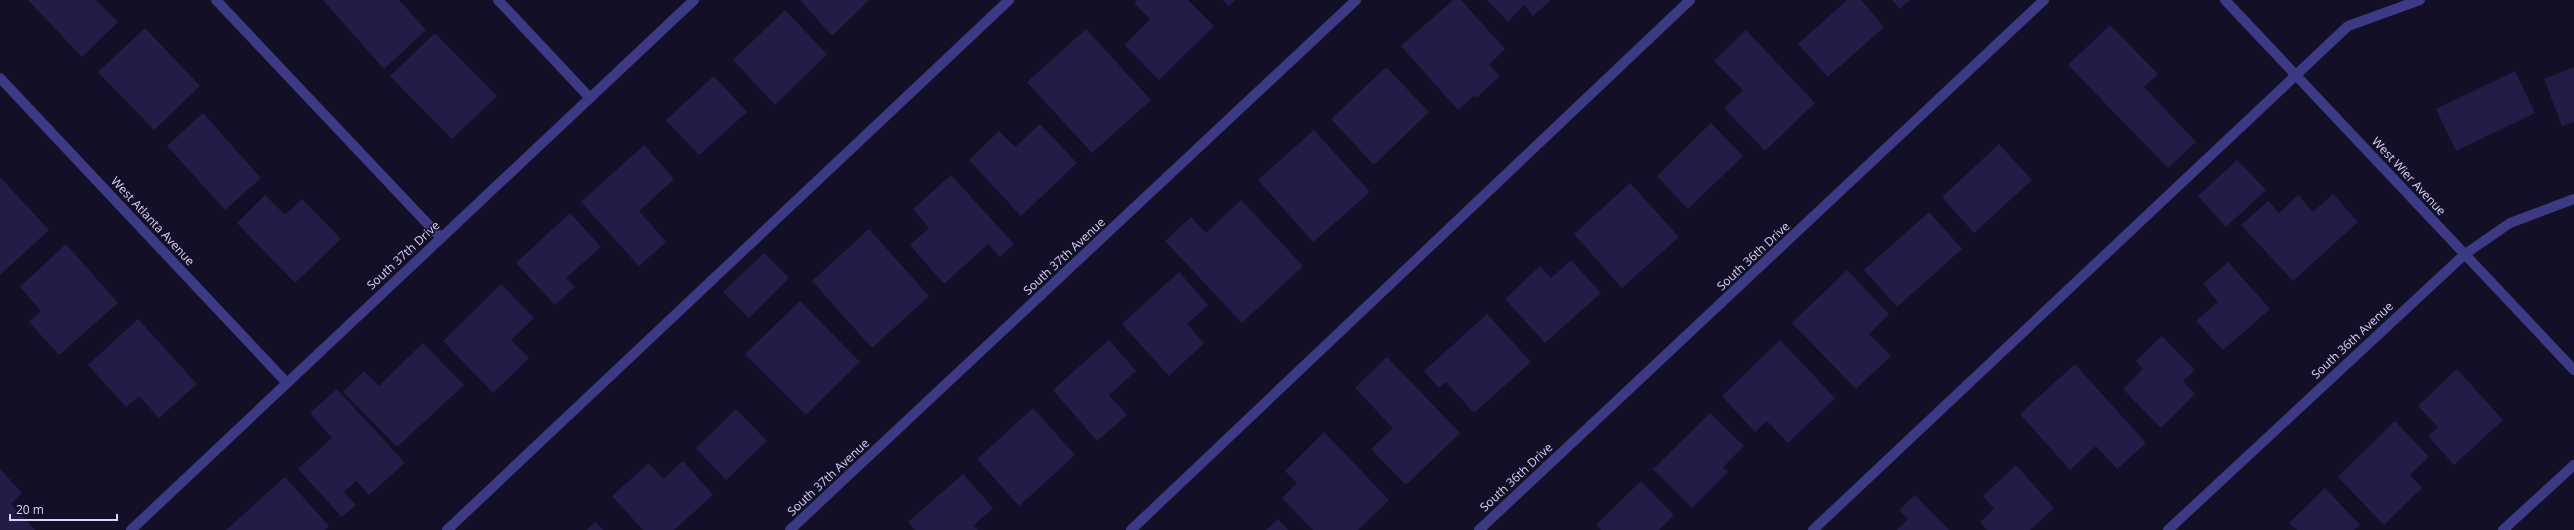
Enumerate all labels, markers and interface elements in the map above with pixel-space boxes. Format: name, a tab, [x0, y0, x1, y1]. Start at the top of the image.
street label: West Wier Avenue	[2368, 133, 2450, 219]
street label: West Atlanta Avenue	[107, 173, 199, 269]
street label: South 37th Avenue	[1019, 213, 1109, 298]
street label: South 37th Drive	[363, 217, 443, 293]
street label: South 36th Drive	[1713, 218, 1793, 294]
street label: South 36th Avenue	[2307, 297, 2397, 382]
street label: South 37th Avenue	[783, 434, 873, 519]
street label: South 36th Drive	[1476, 439, 1556, 515]
scale bar	[10, 496, 117, 522]
text: 20 m	[16, 501, 44, 518]

